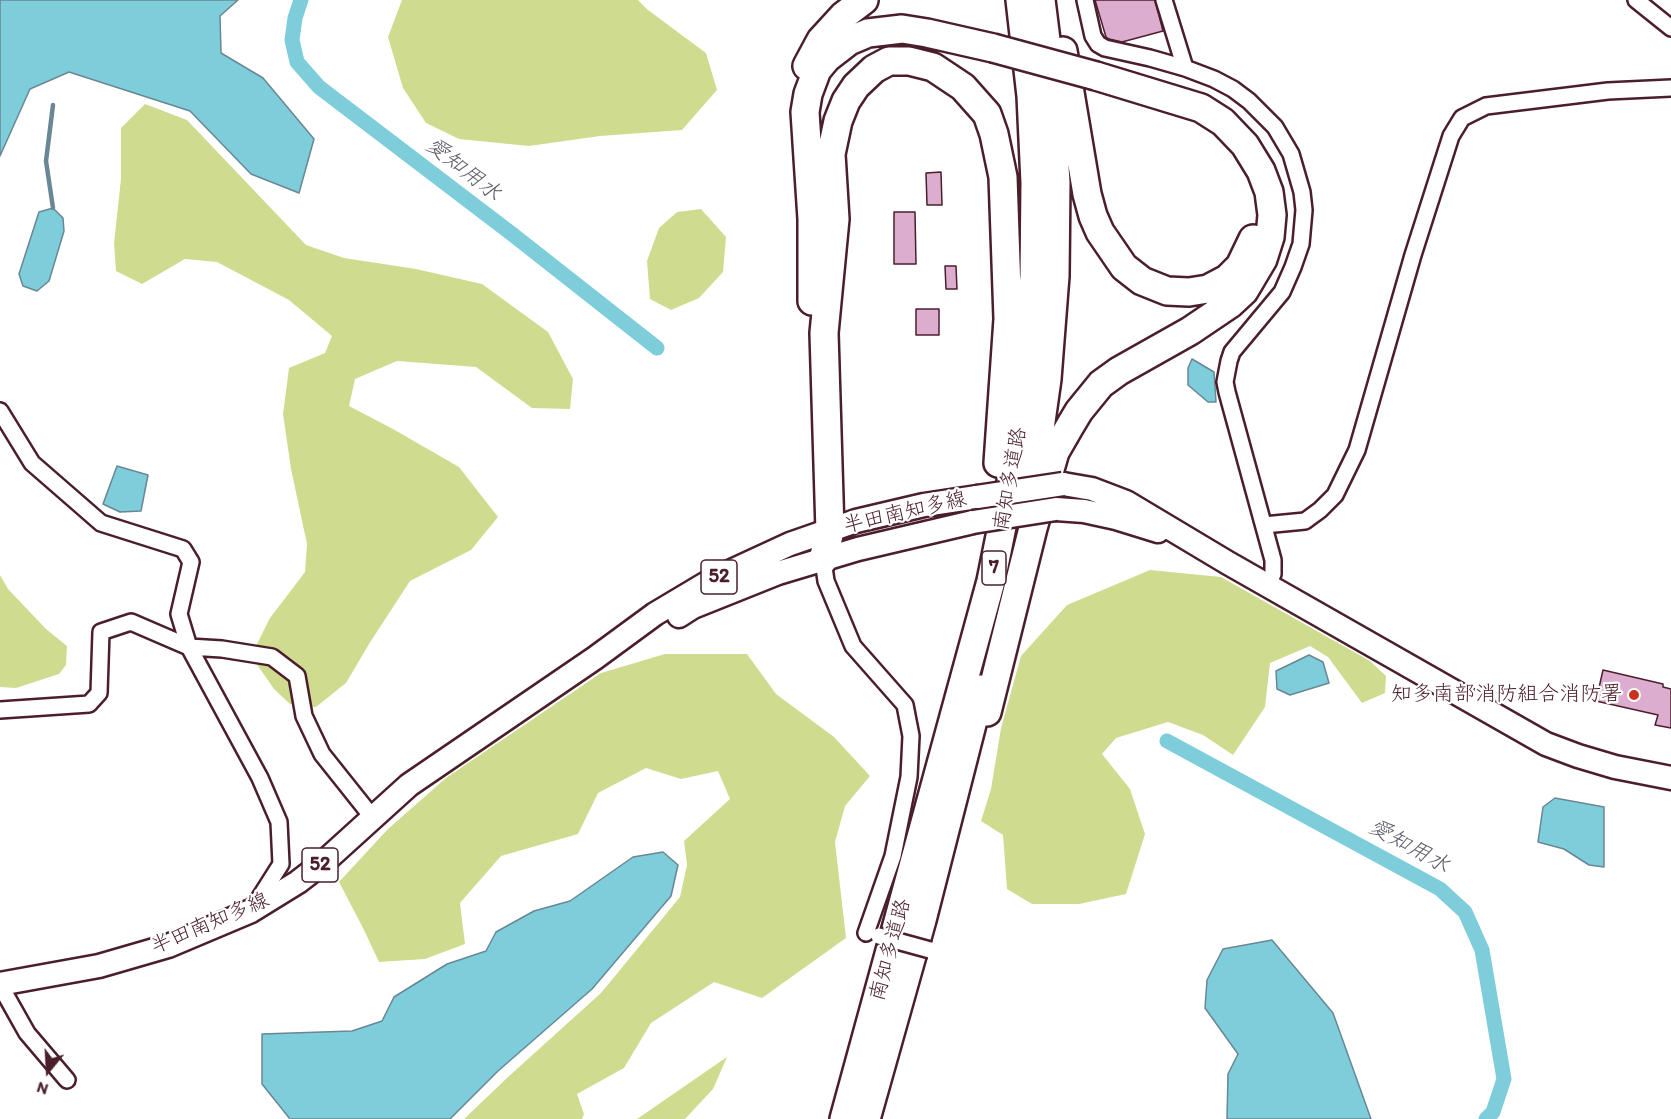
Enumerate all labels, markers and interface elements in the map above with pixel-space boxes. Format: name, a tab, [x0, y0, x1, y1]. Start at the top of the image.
water label: 愛知用水	[420, 133, 506, 207]
street label: 南知多道路	[989, 425, 1033, 533]
street label: 半田南知多線	[841, 487, 969, 539]
road number: 7	[982, 551, 1006, 585]
road number: 52	[701, 560, 737, 594]
place label: 知多南部消防組合消防署	[1391, 682, 1622, 708]
marker: 知多南部消防組合消防署	[1627, 688, 1641, 702]
water label: 愛知用水	[1364, 814, 1454, 880]
road number: 52	[302, 848, 338, 882]
street label: 半田南知多線	[147, 888, 273, 960]
street label: 南知多道路	[865, 896, 917, 1004]
north arrow	[18, 1041, 78, 1101]
text: N	[34, 1078, 50, 1099]

